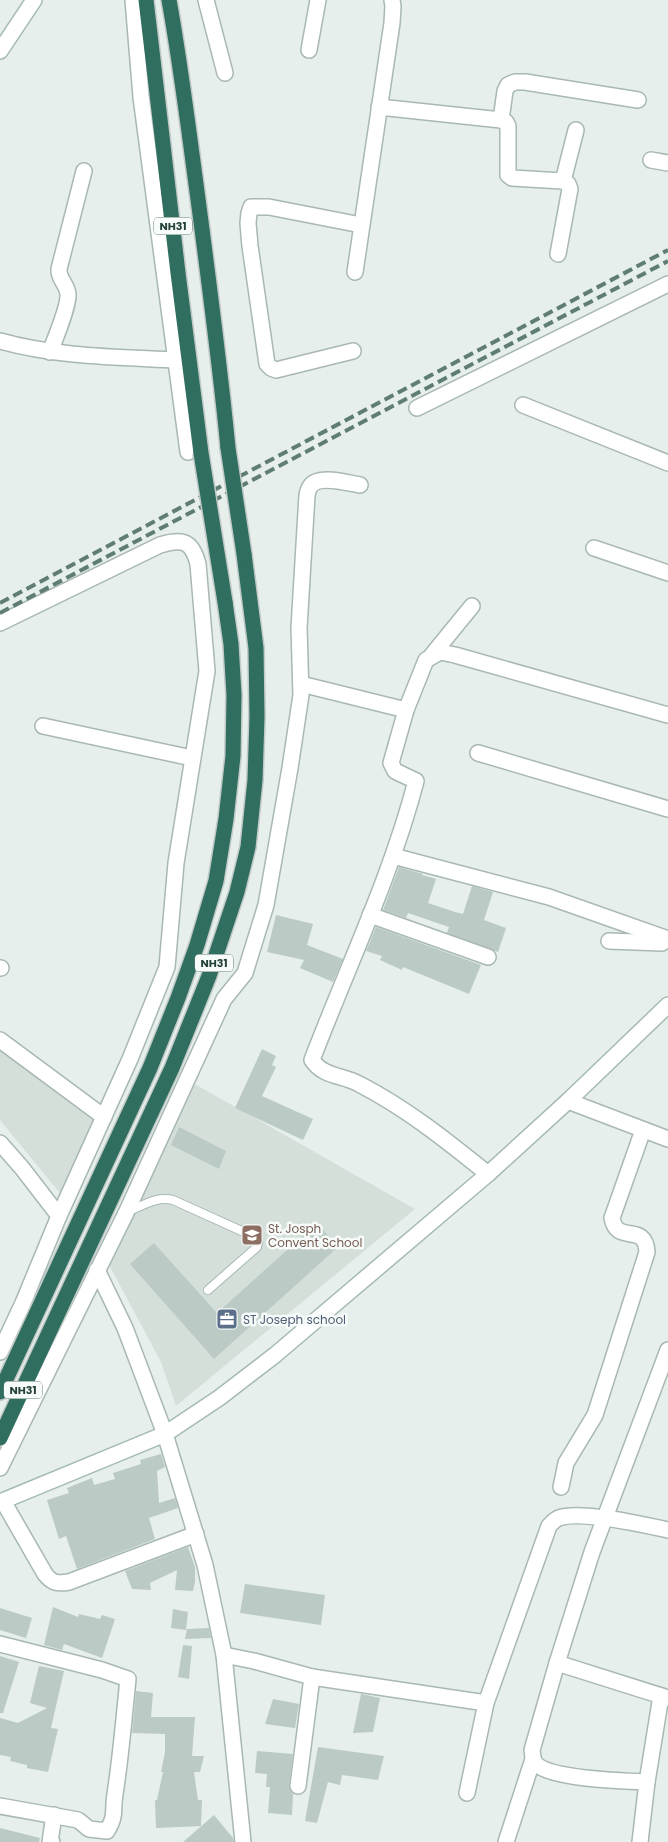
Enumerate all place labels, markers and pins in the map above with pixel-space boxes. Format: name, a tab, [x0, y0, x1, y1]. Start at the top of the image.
place label: St. Josph Convent School	[268, 1220, 362, 1251]
school or university icon: St. Josph Convent School	[240, 1223, 264, 1247]
office icon: ST Joseph school	[215, 1307, 239, 1331]
place label: ST Joseph school	[243, 1311, 346, 1328]

